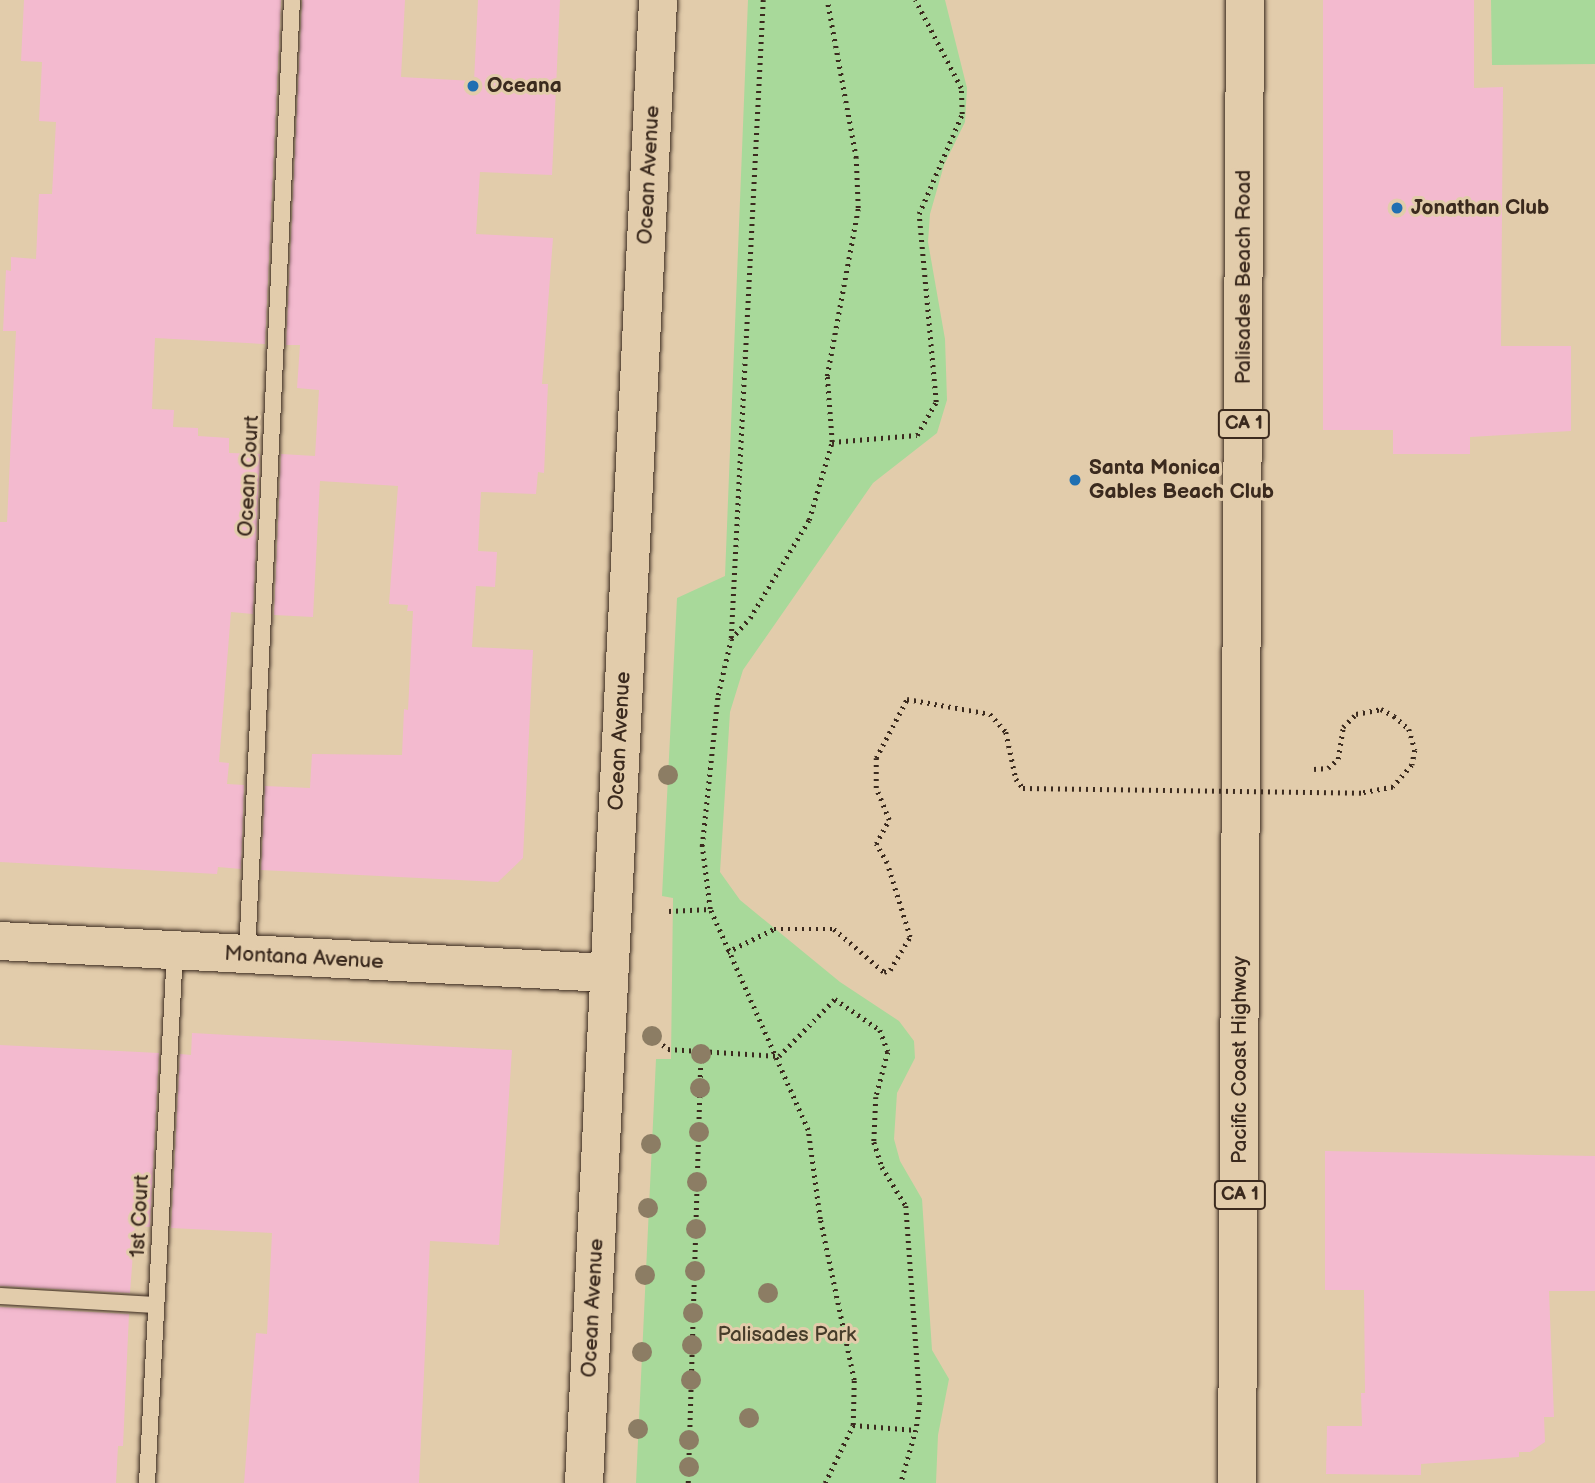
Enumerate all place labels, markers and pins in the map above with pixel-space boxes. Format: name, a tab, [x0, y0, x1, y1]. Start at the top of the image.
place label: Oceana	[487, 73, 562, 99]
marker: Oceana	[465, 78, 481, 94]
place label: Jonathan Club	[1411, 195, 1549, 221]
marker: Jonathan Club	[1389, 200, 1405, 216]
place label: Santa Monica Gables Beach Club	[1089, 455, 1274, 505]
marker: Santa Monica Gables Beach Club	[1067, 472, 1083, 488]

